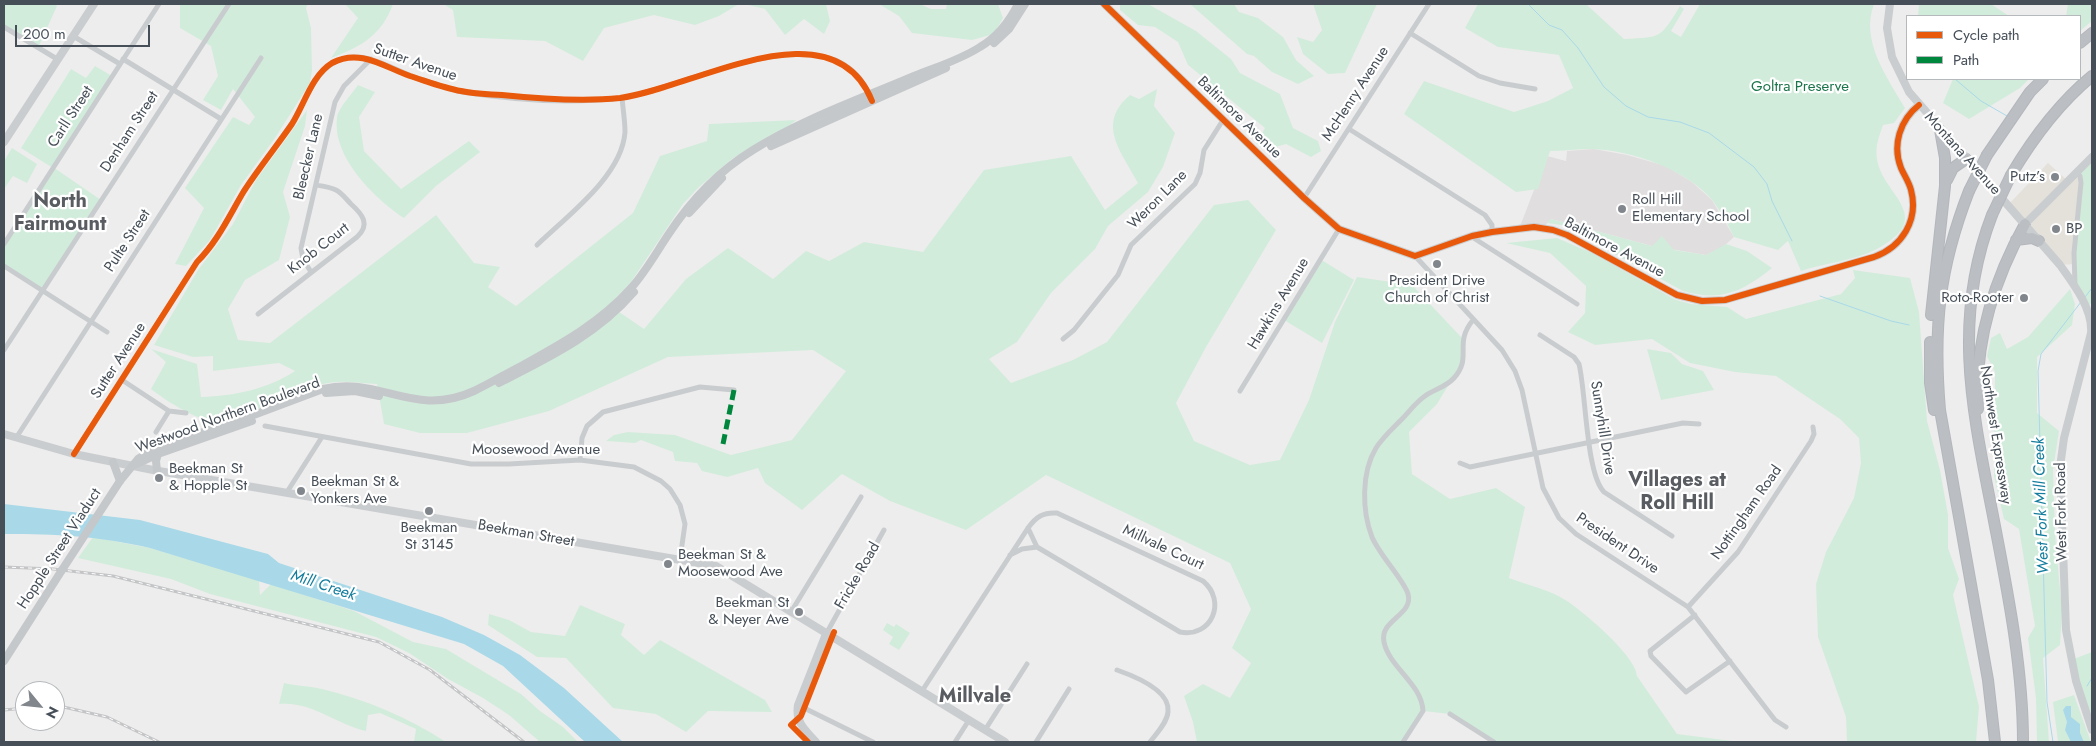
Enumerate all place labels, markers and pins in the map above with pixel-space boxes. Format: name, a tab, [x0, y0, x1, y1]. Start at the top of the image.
place label: Putz’s	[2010, 168, 2045, 186]
marker: Putz’s	[2049, 171, 2061, 183]
place label: Roll Hill Elementary School	[1632, 191, 1749, 226]
marker: Roll Hill Elementary School	[1616, 203, 1628, 215]
place label: BP	[2066, 220, 2083, 238]
marker: BP	[2050, 223, 2062, 235]
marker: President Drive Church of Christ	[1431, 258, 1443, 270]
place label: President Drive Church of Christ	[1385, 272, 1489, 307]
place label: Roto-Rooter	[1941, 289, 2014, 307]
marker: Roto-Rooter	[2018, 292, 2030, 304]
place label: Beekman St & Hopple St	[169, 460, 247, 495]
marker: Beekman St & Hopple St	[153, 472, 165, 484]
place label: Beekman St & Yonkers Ave	[311, 473, 399, 508]
marker: Beekman St & Yonkers Ave	[295, 485, 307, 497]
marker: Beekman St 3145	[423, 505, 435, 517]
place label: Beekman St 3145	[400, 519, 458, 554]
place label: Beekman St & Moosewood Ave	[678, 546, 783, 581]
marker: Beekman St & Moosewood Ave	[662, 558, 674, 570]
place label: Beekman St & Neyer Ave	[708, 594, 789, 629]
marker: Beekman St & Neyer Ave	[793, 606, 805, 618]

